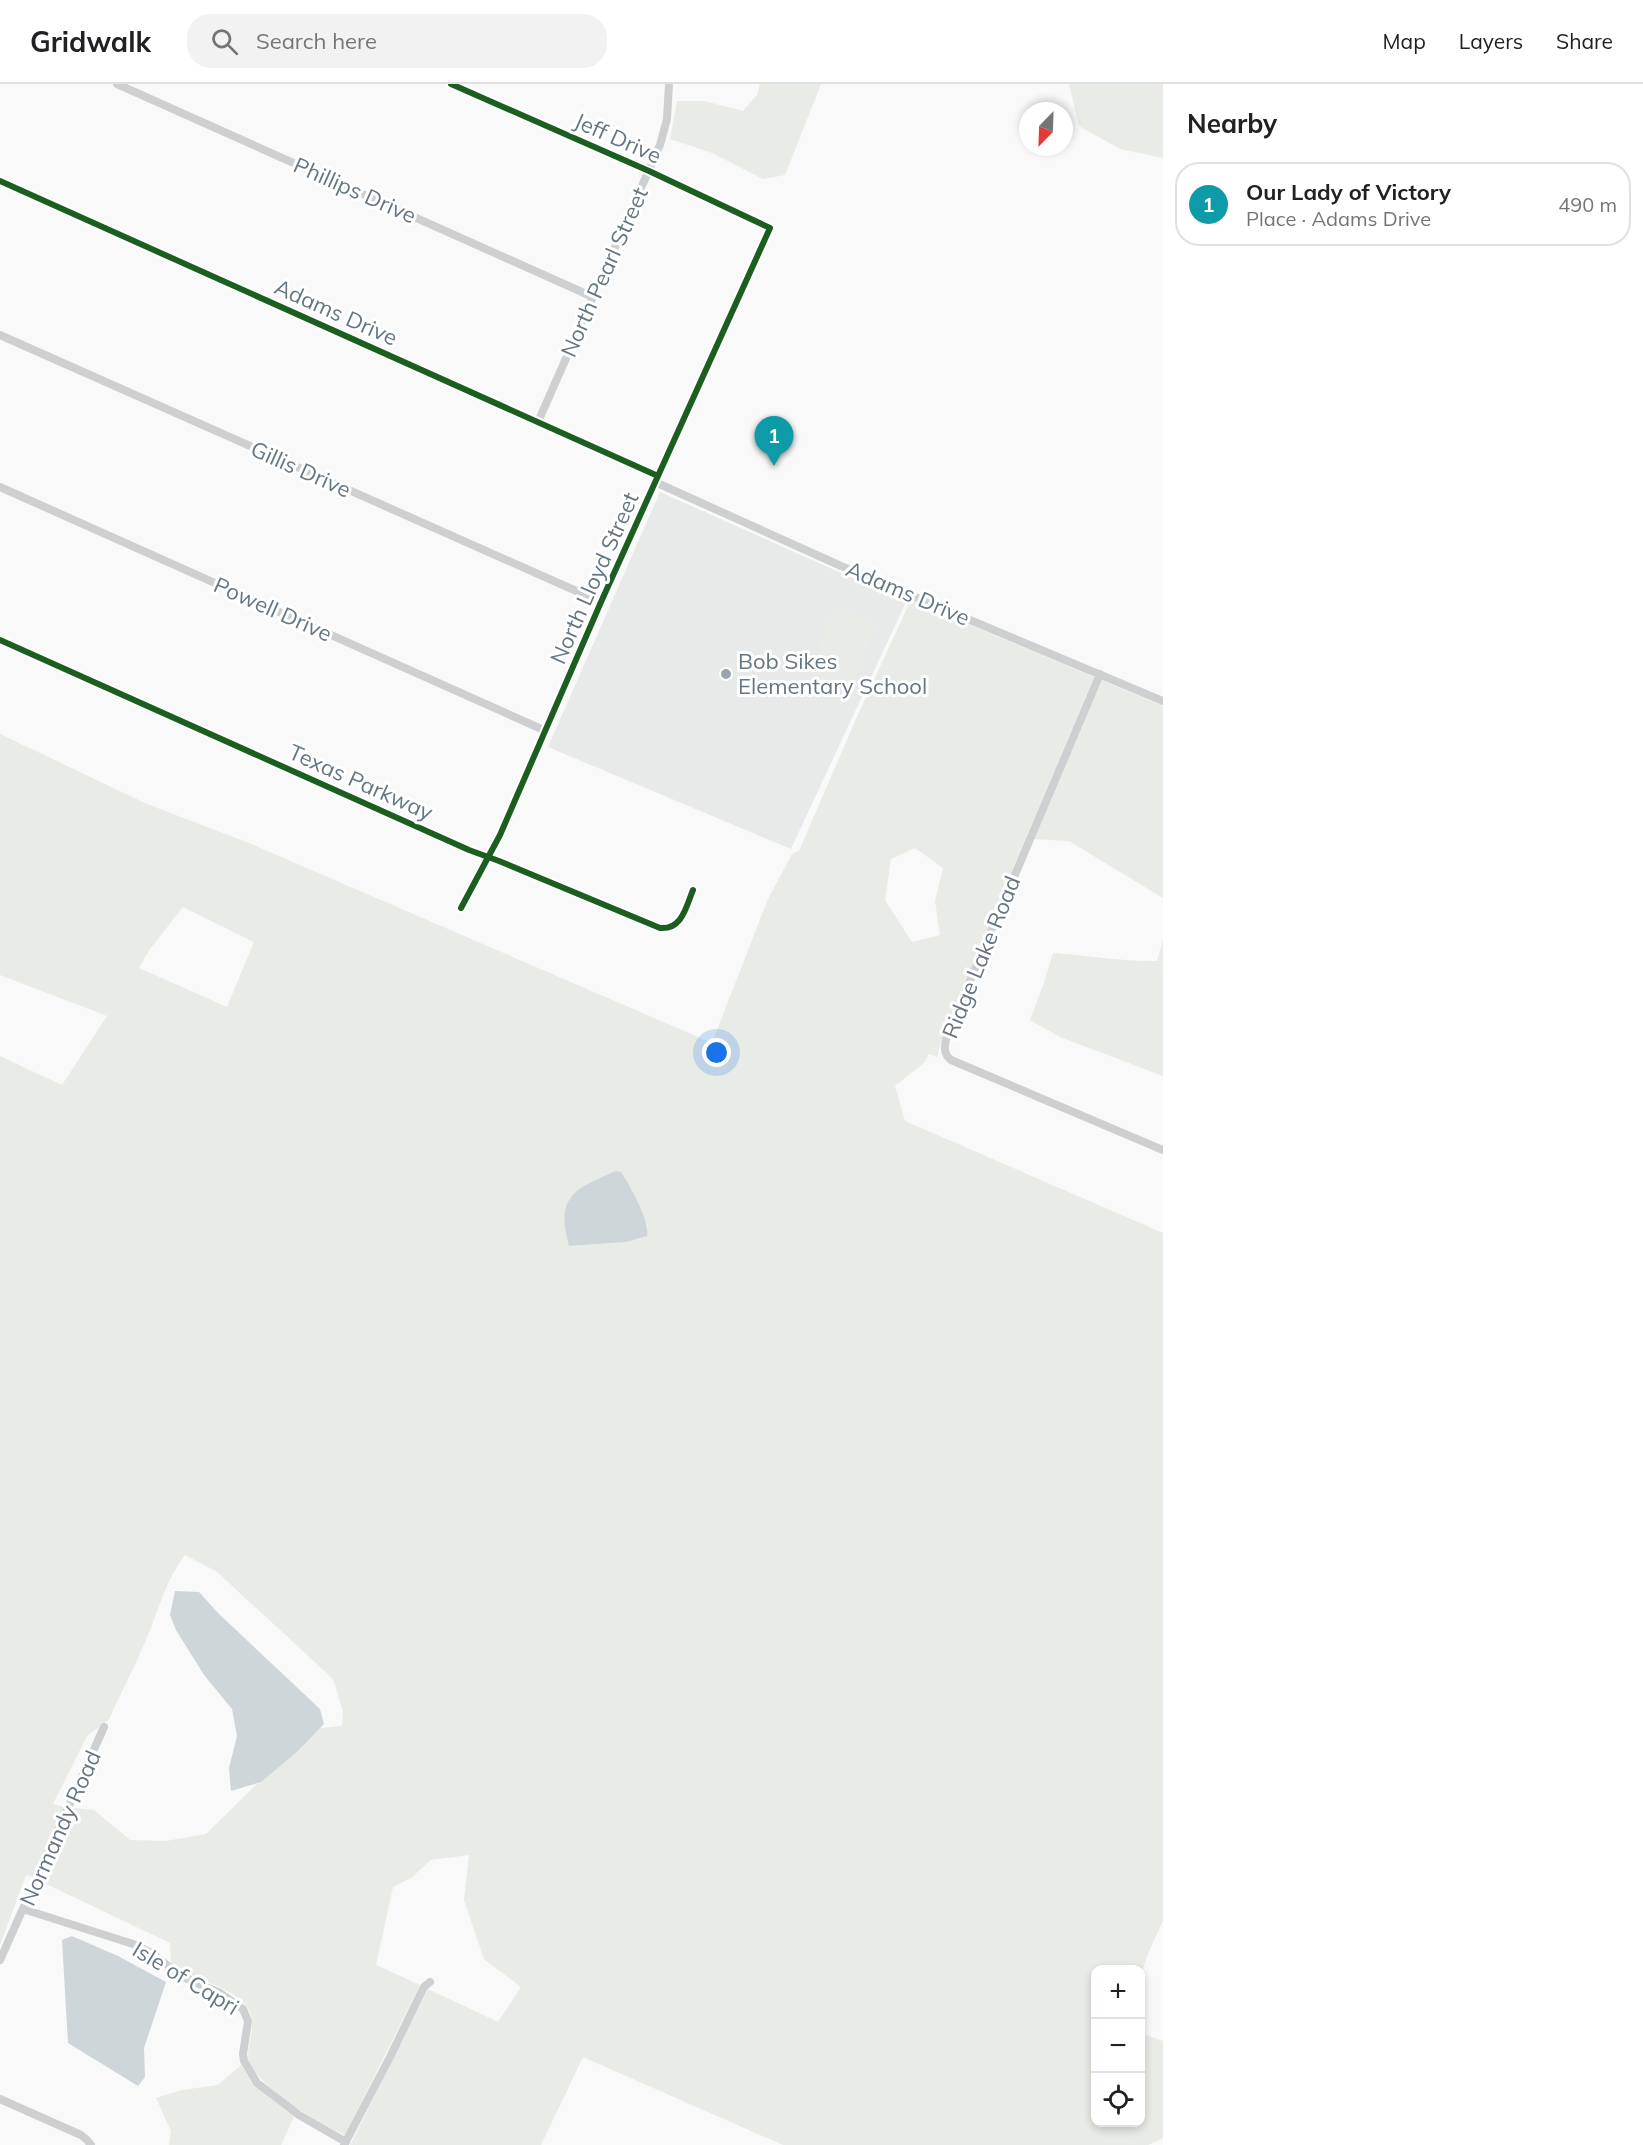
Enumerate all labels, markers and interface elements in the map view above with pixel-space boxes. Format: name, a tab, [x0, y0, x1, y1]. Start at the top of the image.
search box	[187, 14, 607, 68]
text: Gridwalk	[30, 24, 151, 59]
icon: search	[208, 25, 241, 58]
text: Search here	[256, 27, 377, 55]
text: Map	[1383, 28, 1426, 54]
text: Layers	[1459, 28, 1523, 54]
text: Share	[1556, 28, 1613, 54]
north arrow	[1019, 102, 1073, 156]
street label: Jeff Drive	[570, 106, 666, 170]
text: Nearby	[1187, 107, 1277, 140]
street label: Phillips Drive	[289, 151, 421, 229]
text: Our Lady of Victory	[1246, 178, 1451, 206]
street label: North Pearl Street	[554, 183, 654, 361]
text: 1	[1203, 192, 1215, 217]
text: 490 m	[1558, 192, 1617, 217]
text: Place · Adams Drive	[1246, 206, 1431, 231]
street label: Adams Drive	[270, 272, 402, 352]
pin: 1	[754, 416, 794, 466]
street label: Gillis Drive	[247, 434, 355, 504]
street label: North Lloyd Street	[544, 488, 644, 668]
street label: Adams Drive	[842, 554, 974, 632]
street label: Powell Drive	[210, 570, 336, 648]
place label: Bob Sikes Elementary School	[738, 647, 927, 700]
marker: Bob Sikes Elementary School	[719, 667, 733, 681]
street label: Texas Parkway	[285, 738, 438, 826]
street label: Ridge Lake Road	[936, 872, 1026, 1042]
your location	[702, 1038, 731, 1067]
street label: Normandy Road	[13, 1746, 107, 1910]
street label: Isle of Capri	[128, 1935, 244, 2021]
map controls	[1091, 1965, 1145, 2127]
button: +	[1091, 1965, 1145, 2019]
button: −	[1091, 2019, 1145, 2073]
button: locate	[1091, 2073, 1145, 2127]

